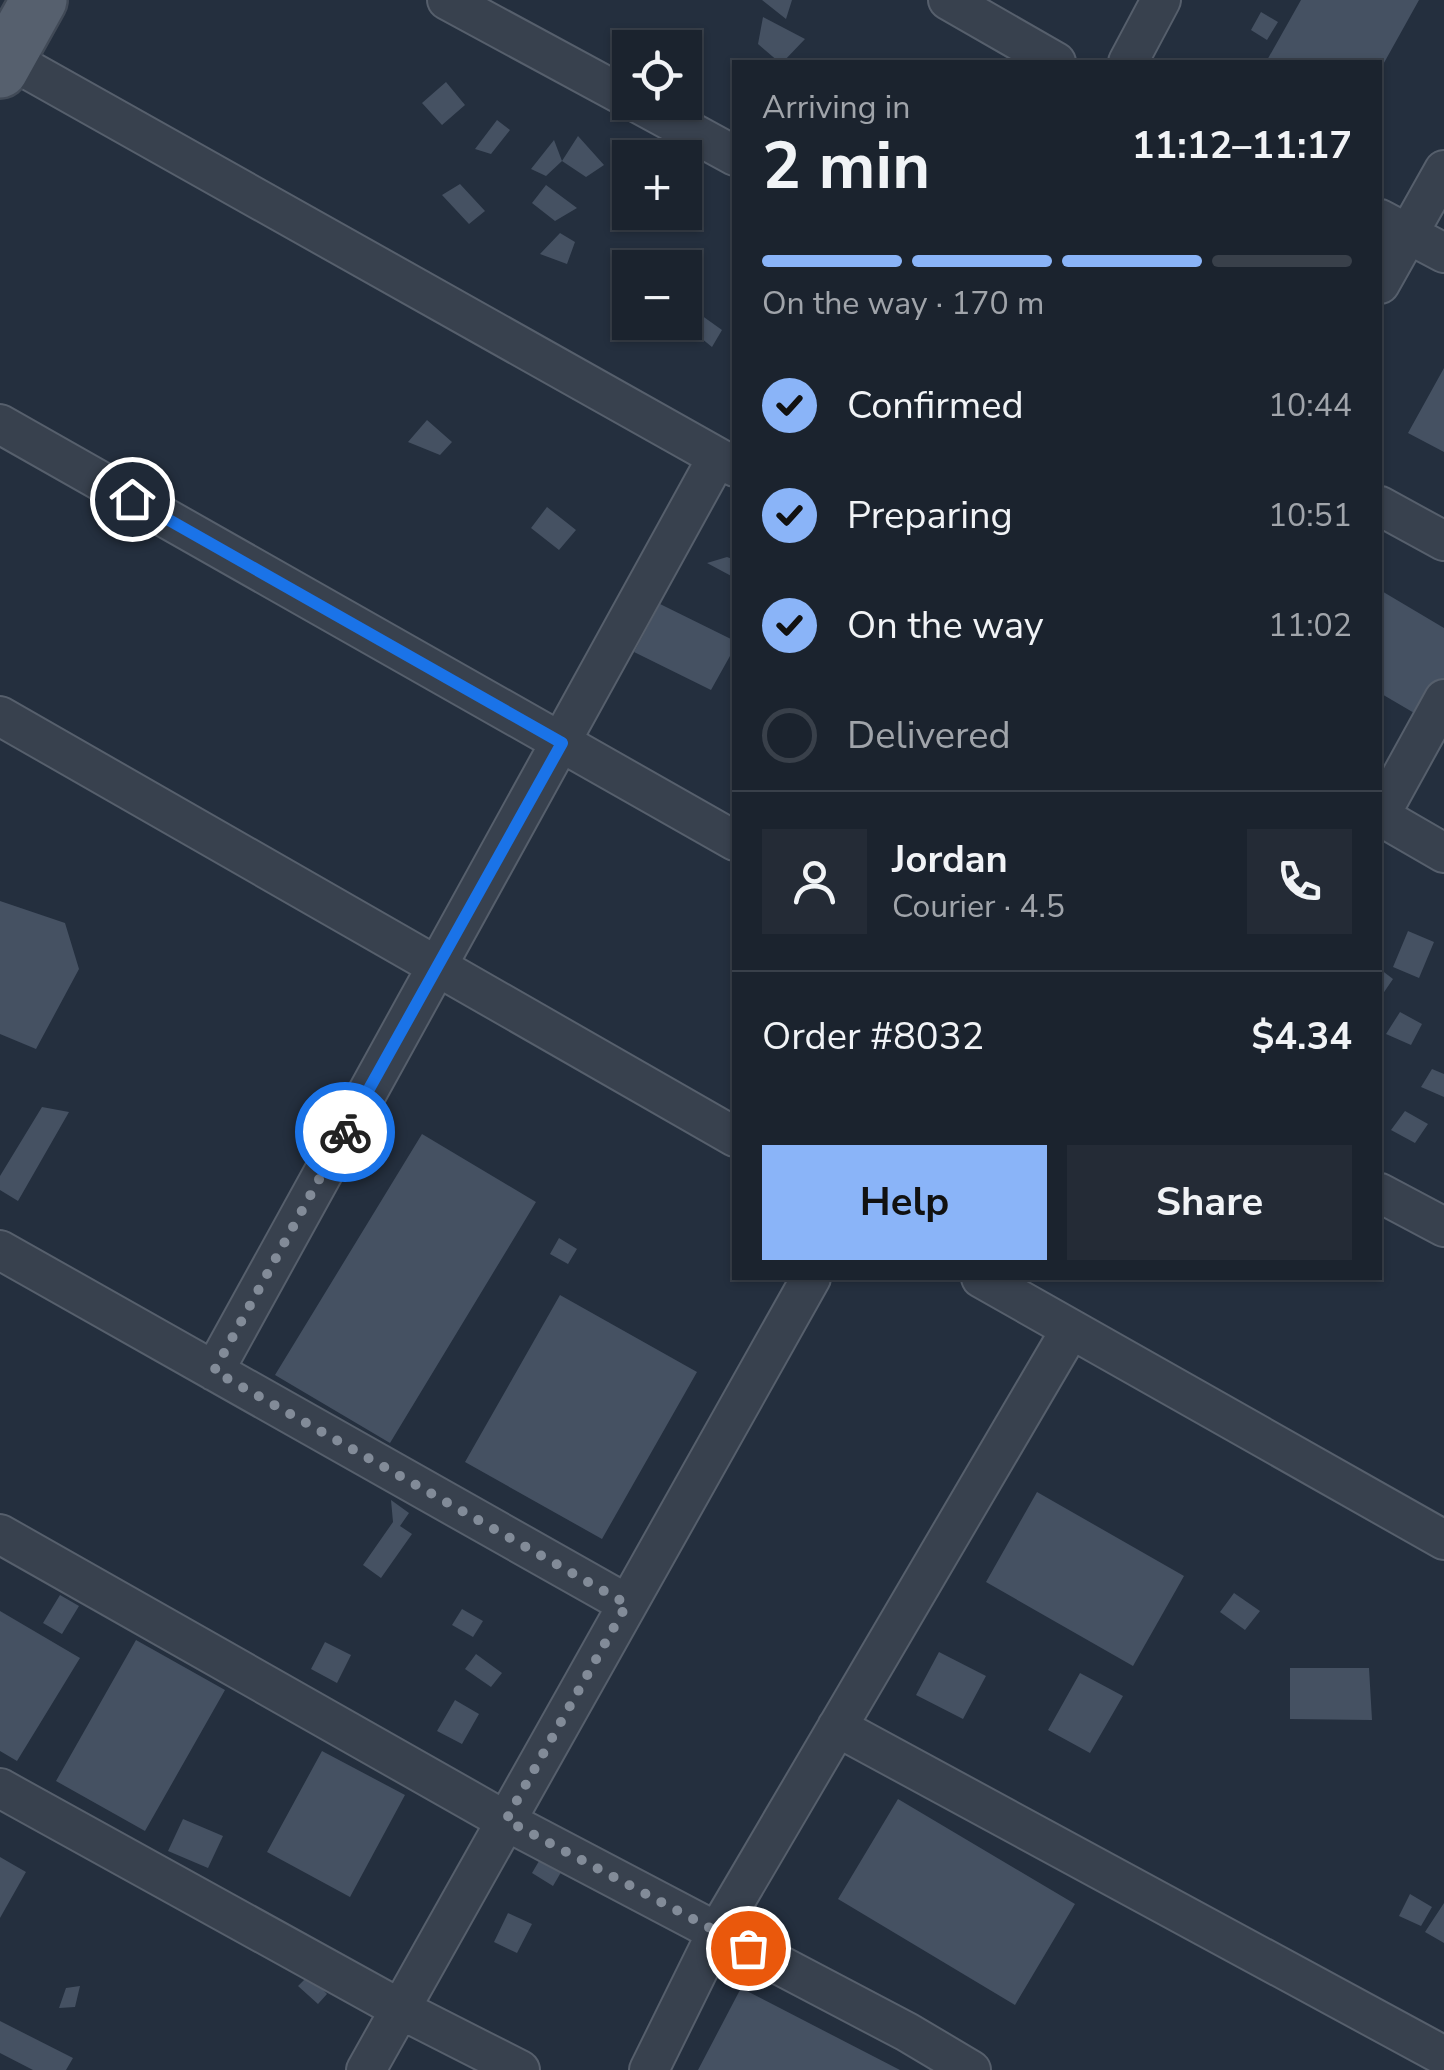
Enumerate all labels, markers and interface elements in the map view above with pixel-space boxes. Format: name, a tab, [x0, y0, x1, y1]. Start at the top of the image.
map controls	[612, 30, 702, 340]
button: locate	[612, 30, 702, 120]
text: Arriving in	[762, 86, 910, 129]
text: 11:12–11:17	[1132, 120, 1352, 171]
text: 2 min	[762, 122, 930, 211]
button: +	[612, 140, 702, 230]
button: −	[612, 250, 702, 340]
text: On the way · 170 m	[762, 282, 1044, 325]
icon: check	[762, 378, 817, 433]
text: Confirmed	[847, 380, 1024, 431]
text: 10:44	[1268, 384, 1352, 427]
pin	[90, 457, 175, 542]
icon: home	[105, 472, 160, 527]
icon: check	[762, 488, 817, 543]
text: Preparing	[847, 490, 1013, 541]
text: 10:51	[1268, 494, 1352, 537]
icon: check	[762, 598, 817, 653]
text: On the way	[847, 600, 1043, 651]
text: 11:02	[1268, 604, 1352, 647]
text: Delivered	[847, 710, 1011, 761]
button: person	[762, 829, 867, 934]
button: phone	[1247, 829, 1352, 934]
text: Jordan	[892, 834, 1008, 885]
text: Courier · 4.5	[892, 885, 1065, 928]
text: Order #8032	[762, 1011, 984, 1062]
text: $4.34	[1251, 1011, 1352, 1062]
courier	[295, 1082, 395, 1182]
icon: bike	[318, 1105, 373, 1160]
button: Help	[762, 1145, 1047, 1260]
button: Share	[1067, 1145, 1352, 1260]
pin	[706, 1906, 791, 1991]
icon: bag	[721, 1921, 776, 1976]

